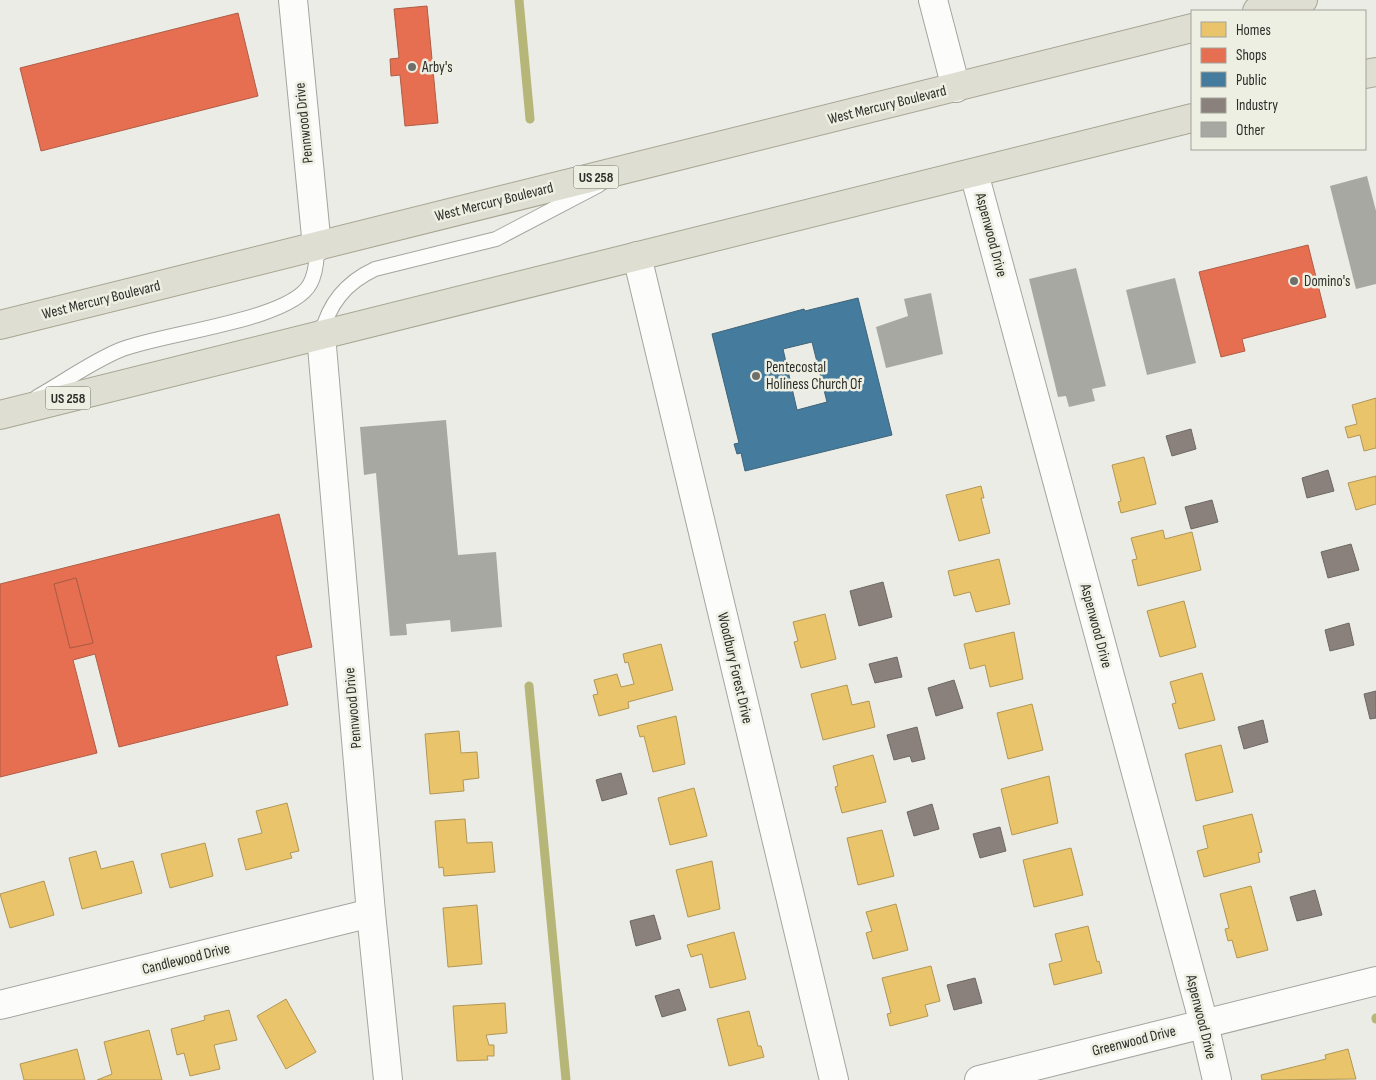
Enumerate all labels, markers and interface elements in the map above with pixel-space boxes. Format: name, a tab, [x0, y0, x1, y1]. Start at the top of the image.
legend	[1191, 10, 1366, 150]
text: Homes	[1236, 21, 1271, 40]
text: Shops	[1236, 46, 1267, 65]
place label: Arby's	[421, 58, 453, 77]
marker: Arby's	[406, 61, 418, 73]
text: Public	[1236, 71, 1267, 90]
street label: West Mercury Boulevard	[826, 81, 948, 129]
street label: Pennwood Drive	[290, 82, 318, 164]
text: Industry	[1236, 96, 1278, 115]
text: Other	[1236, 121, 1265, 140]
road number: US 258	[574, 166, 618, 188]
street label: West Mercury Boulevard	[433, 178, 555, 226]
street label: Aspenwood Drive	[970, 190, 1011, 279]
place label: Domino's	[1304, 272, 1350, 291]
marker: Domino's	[1288, 275, 1300, 287]
street label: West Mercury Boulevard	[40, 276, 162, 324]
place label: Pentecostal Holiness Church Of	[766, 358, 862, 394]
marker: Pentecostal Holiness Church Of	[750, 370, 762, 382]
road number: US 258	[46, 386, 90, 409]
street label: Aspenwood Drive	[1075, 581, 1116, 670]
street label: Woodbury Forest Drive	[713, 610, 757, 726]
street label: Pennwood Drive	[340, 667, 366, 749]
street label: Candlewood Drive	[140, 939, 232, 979]
street label: Aspenwood Drive	[1181, 972, 1221, 1061]
street label: Greenwood Drive	[1090, 1021, 1178, 1061]

